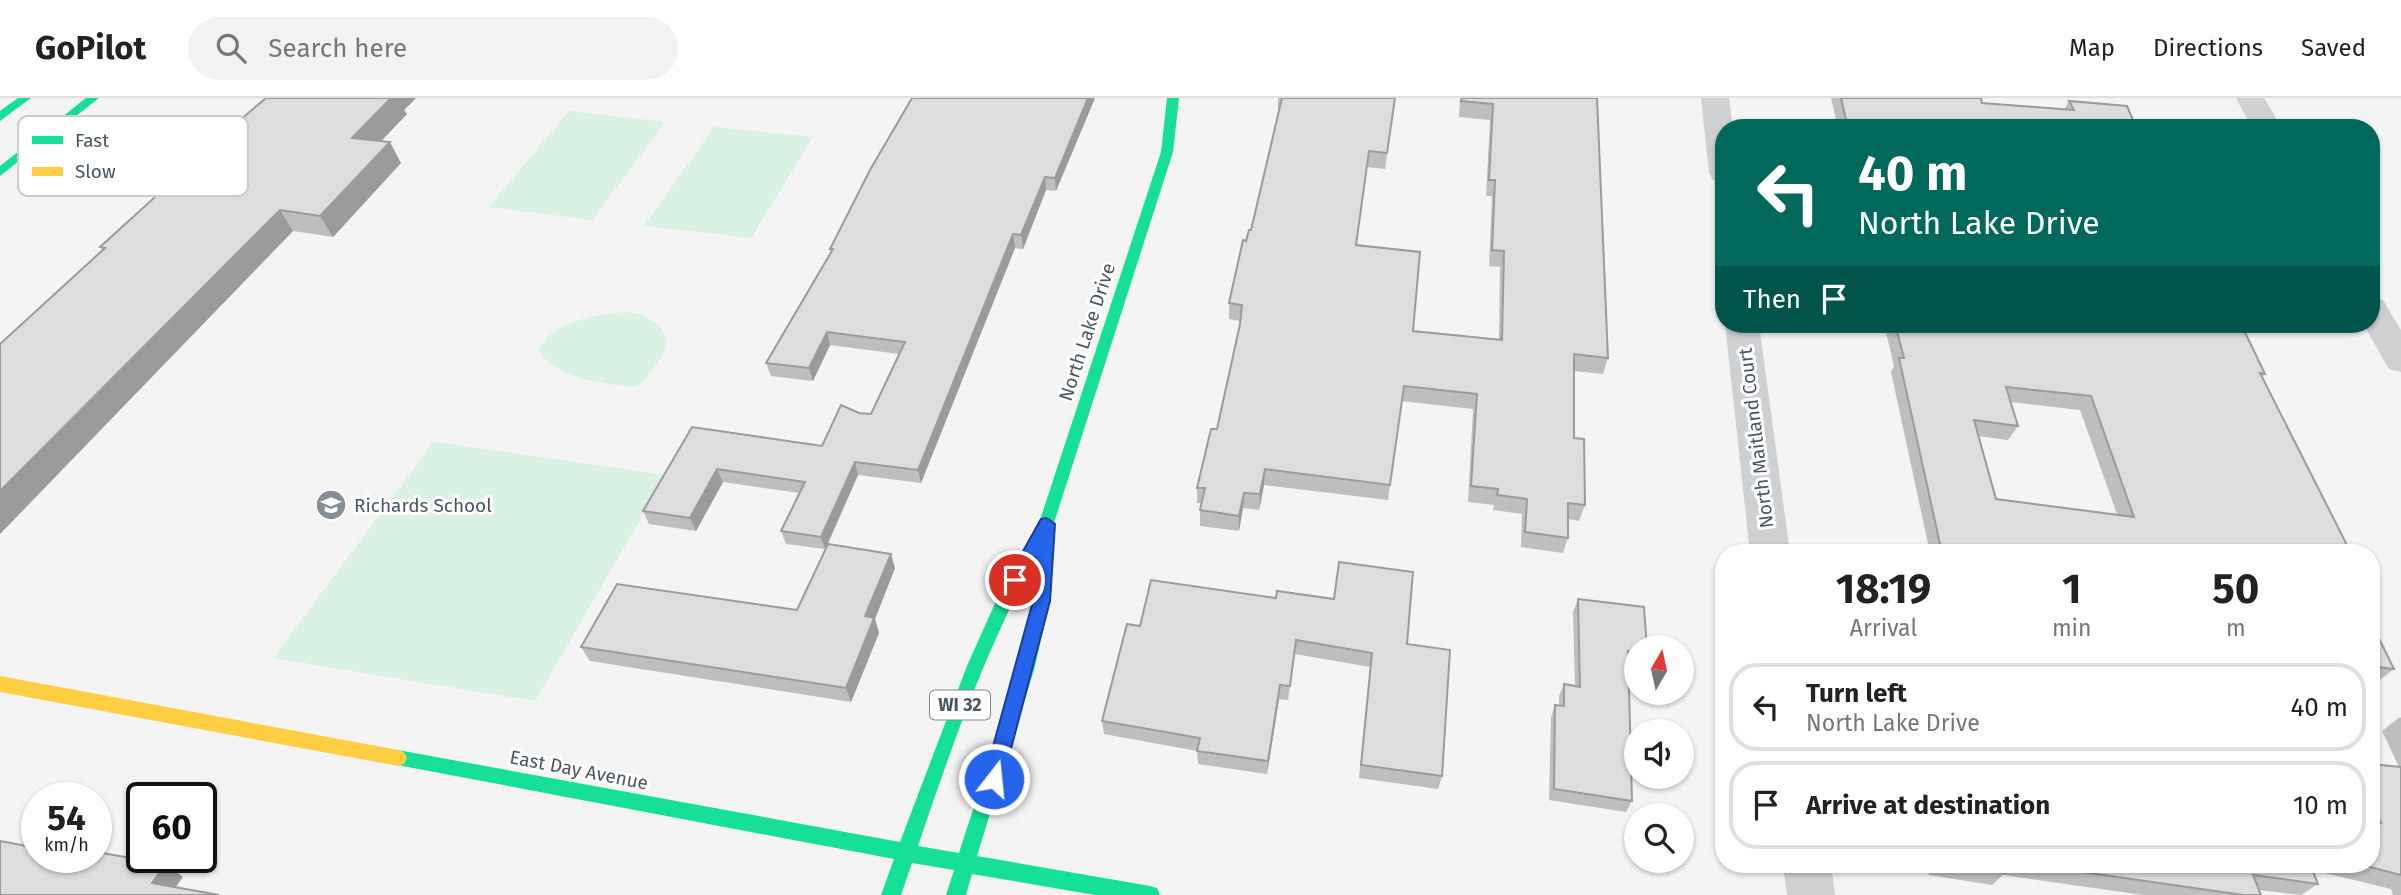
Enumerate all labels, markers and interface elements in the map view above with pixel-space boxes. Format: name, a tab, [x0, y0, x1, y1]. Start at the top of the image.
search box	[188, 17, 678, 80]
text: GoPilot	[35, 28, 146, 68]
icon: search	[212, 29, 250, 67]
text: Search here	[268, 33, 407, 64]
text: Map	[2069, 34, 2115, 62]
text: Directions	[2153, 34, 2263, 62]
text: Saved	[2301, 34, 2366, 62]
legend	[18, 116, 248, 196]
text: Fast	[75, 129, 109, 152]
text: 40 m	[1858, 144, 1967, 203]
icon: left	[1743, 147, 1834, 238]
text: Slow	[75, 160, 116, 183]
text: North Lake Drive	[1858, 204, 2100, 242]
street label: North Lake Drive	[1054, 260, 1120, 404]
icon: arrive	[1815, 280, 1853, 318]
text: Then	[1743, 284, 1801, 315]
street label: North Maitland Court	[1734, 346, 1778, 529]
school or university icon: Richards School	[314, 488, 348, 522]
place label: Richards School	[354, 494, 492, 517]
pin	[985, 550, 1045, 610]
icon: arrive	[996, 561, 1034, 599]
text: 18:19	[1836, 564, 1931, 614]
text: 1	[2062, 564, 2081, 614]
text: 50	[2212, 564, 2259, 614]
text: Arrival	[1850, 614, 1917, 642]
text: min	[2052, 614, 2092, 642]
text: m	[2226, 614, 2246, 642]
north arrow	[1624, 635, 1694, 705]
map controls	[1624, 635, 1694, 873]
text: Turn left	[1806, 678, 1907, 709]
icon: left	[1747, 688, 1785, 726]
road number: WI 32	[930, 690, 990, 720]
text: 40 m	[2290, 692, 2348, 723]
text: North Lake Drive	[1806, 709, 1980, 737]
button: sound	[1624, 719, 1694, 789]
position arrow	[957, 742, 1031, 816]
street label: East Day Avenue	[508, 745, 650, 795]
speed limit sign: 60	[126, 782, 217, 873]
icon: arrive	[1747, 786, 1785, 824]
text: Arrive at destination	[1806, 790, 2050, 821]
text: 10 m	[2293, 790, 2348, 821]
text: 54	[47, 797, 86, 839]
button: search	[1624, 803, 1694, 873]
text: km/h	[44, 834, 89, 856]

